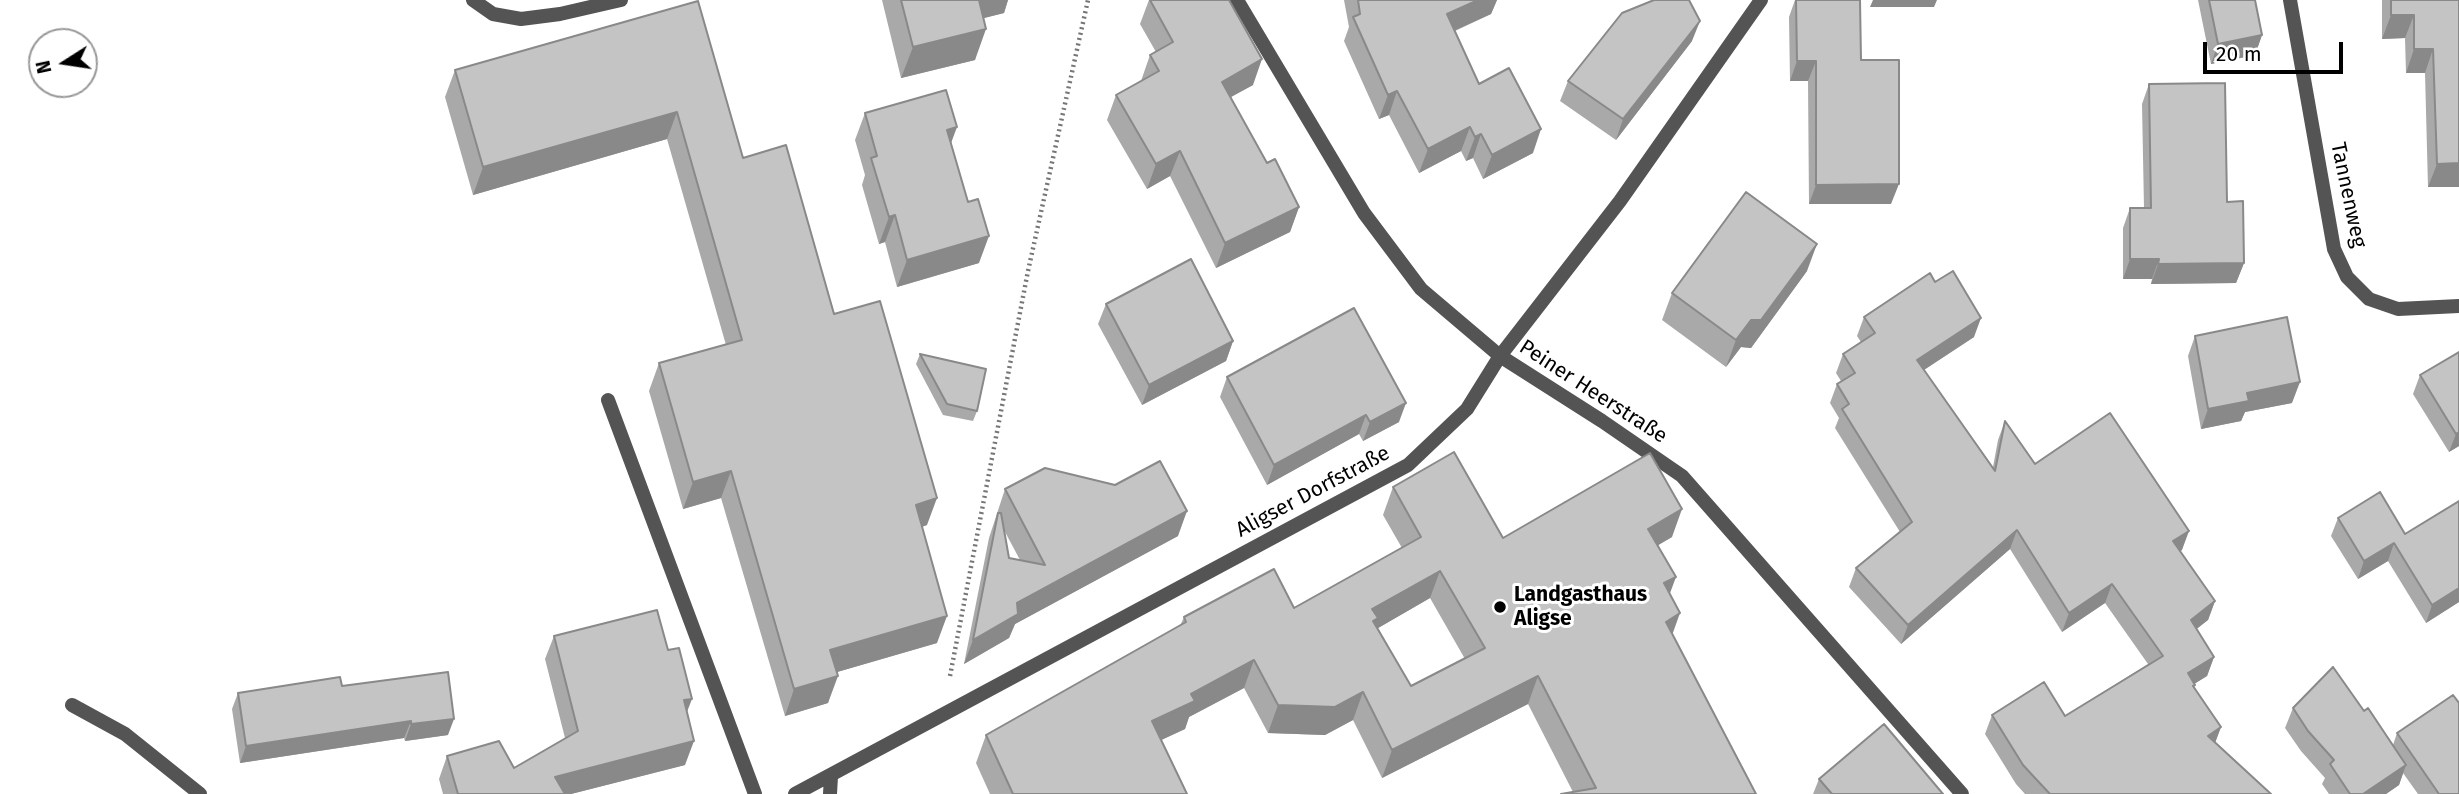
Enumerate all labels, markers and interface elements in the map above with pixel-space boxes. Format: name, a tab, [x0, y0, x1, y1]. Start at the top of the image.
north arrow	[28, 28, 98, 98]
scale bar	[2207, 28, 2347, 72]
text: 20 m	[2216, 41, 2262, 67]
text: N	[31, 59, 56, 76]
street label: Tannenweg	[2325, 140, 2371, 250]
street label: Peiner Heerstraße	[1514, 335, 1672, 449]
street label: Aligser Dorfstraße	[1232, 441, 1394, 543]
place label: Landgasthaus Aligse	[1514, 582, 1647, 632]
marker: Landgasthaus Aligse	[1492, 599, 1508, 615]

